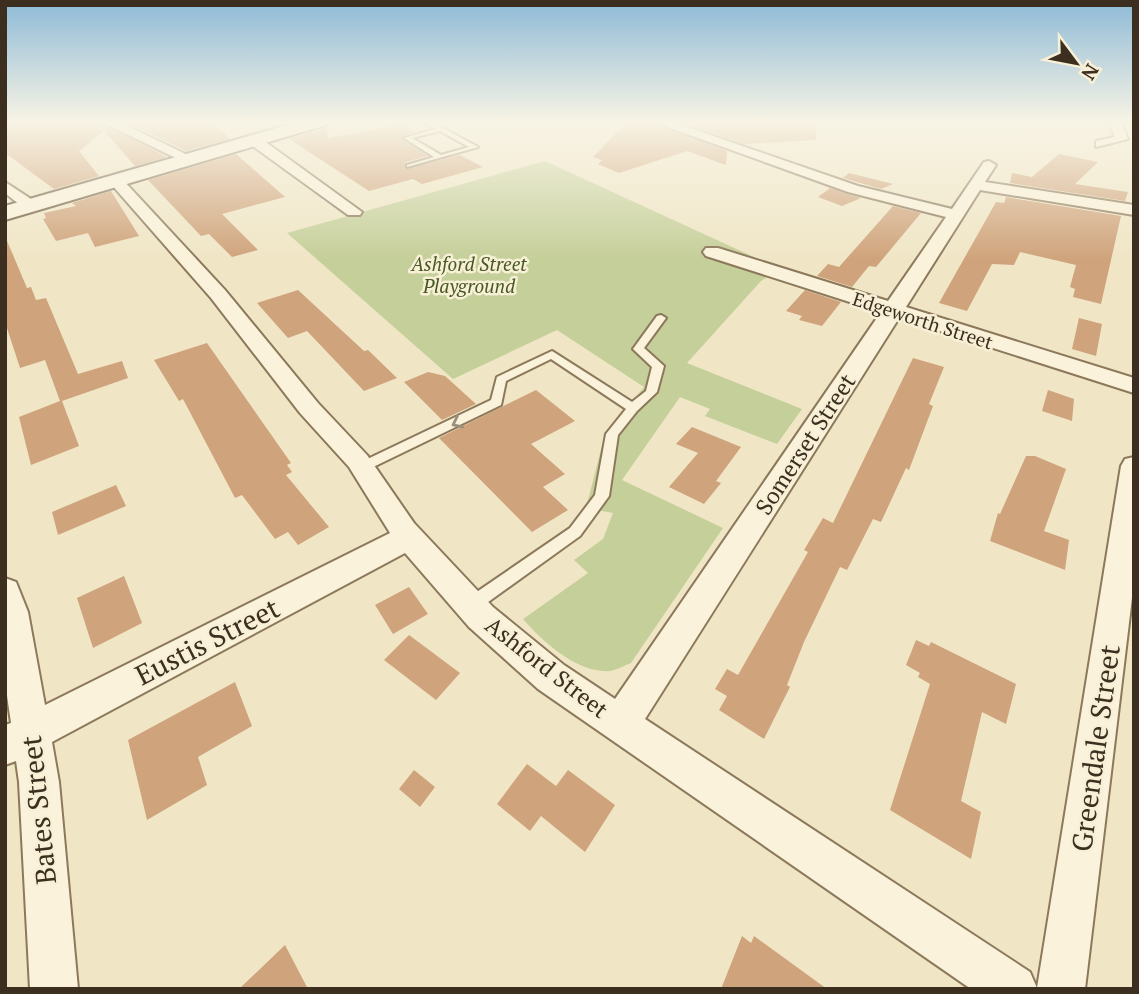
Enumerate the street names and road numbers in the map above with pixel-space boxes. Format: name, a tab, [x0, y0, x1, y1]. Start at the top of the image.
street label: Edgeworth Street	[850, 286, 996, 354]
street label: Somerset Street	[748, 367, 862, 521]
street label: Eustis Street	[129, 589, 286, 693]
street label: Ashford Street	[479, 609, 615, 725]
street label: Greendale Street	[1062, 642, 1128, 854]
street label: Bates Street	[12, 733, 64, 886]

